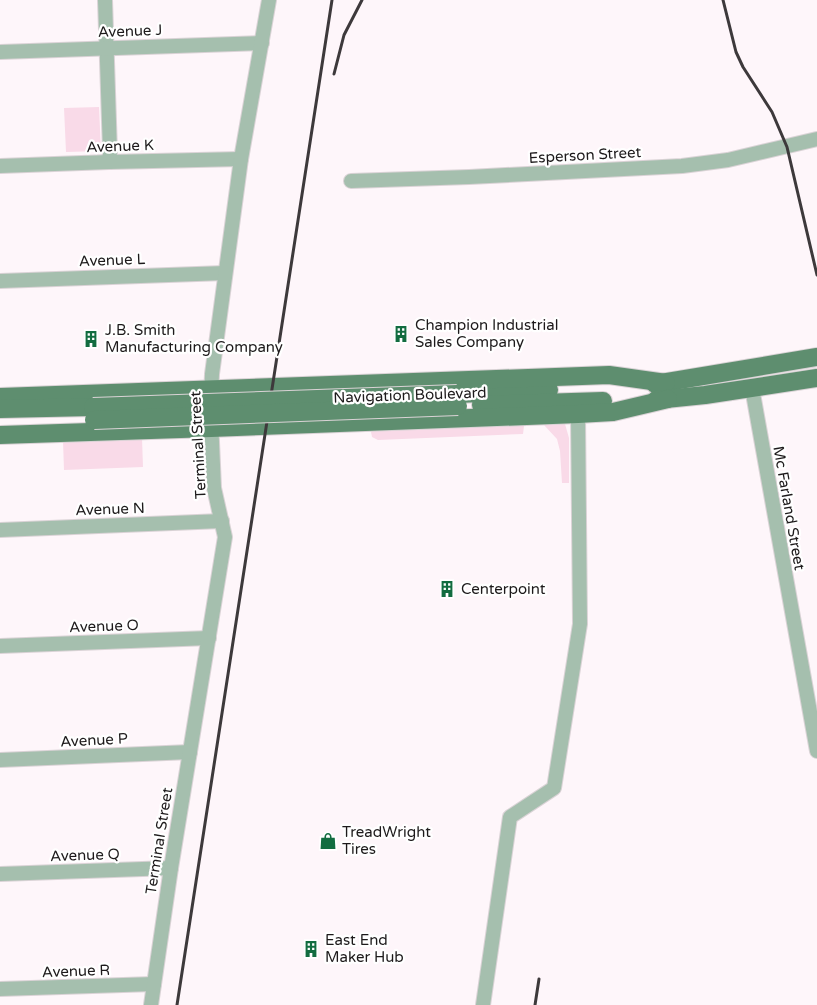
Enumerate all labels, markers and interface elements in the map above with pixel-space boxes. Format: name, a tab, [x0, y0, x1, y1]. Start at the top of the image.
street label: Avenue J	[97, 21, 163, 41]
street label: Avenue K	[86, 136, 154, 156]
street label: Esperson Street	[528, 143, 642, 167]
street label: Avenue L	[79, 250, 146, 270]
place label: Champion Industrial Sales Company	[415, 316, 559, 351]
place label: J.B. Smith Manufacturing Company	[105, 321, 283, 356]
building icon: Champion Industrial Sales Company	[391, 324, 411, 344]
building icon: J.B. Smith Manufacturing Company	[81, 329, 101, 349]
street label: Navigation Boulevard	[333, 383, 487, 407]
street label: Terminal Street	[186, 390, 210, 499]
street label: Mc Farland Street	[769, 444, 809, 572]
street label: Avenue N	[75, 499, 145, 519]
building icon: Centerpoint	[437, 579, 457, 599]
place label: Centerpoint	[461, 580, 546, 598]
street label: Avenue O	[69, 616, 139, 636]
street label: Avenue P	[60, 729, 128, 751]
street label: Terminal Street	[142, 786, 176, 896]
place label: TreadWright Tires	[342, 823, 431, 858]
shop icon: TreadWright Tires	[318, 831, 338, 851]
street label: Avenue Q	[50, 845, 120, 865]
place label: East End Maker Hub	[325, 931, 404, 966]
building icon: East End Maker Hub	[301, 939, 321, 959]
street label: Avenue R	[42, 961, 110, 981]

